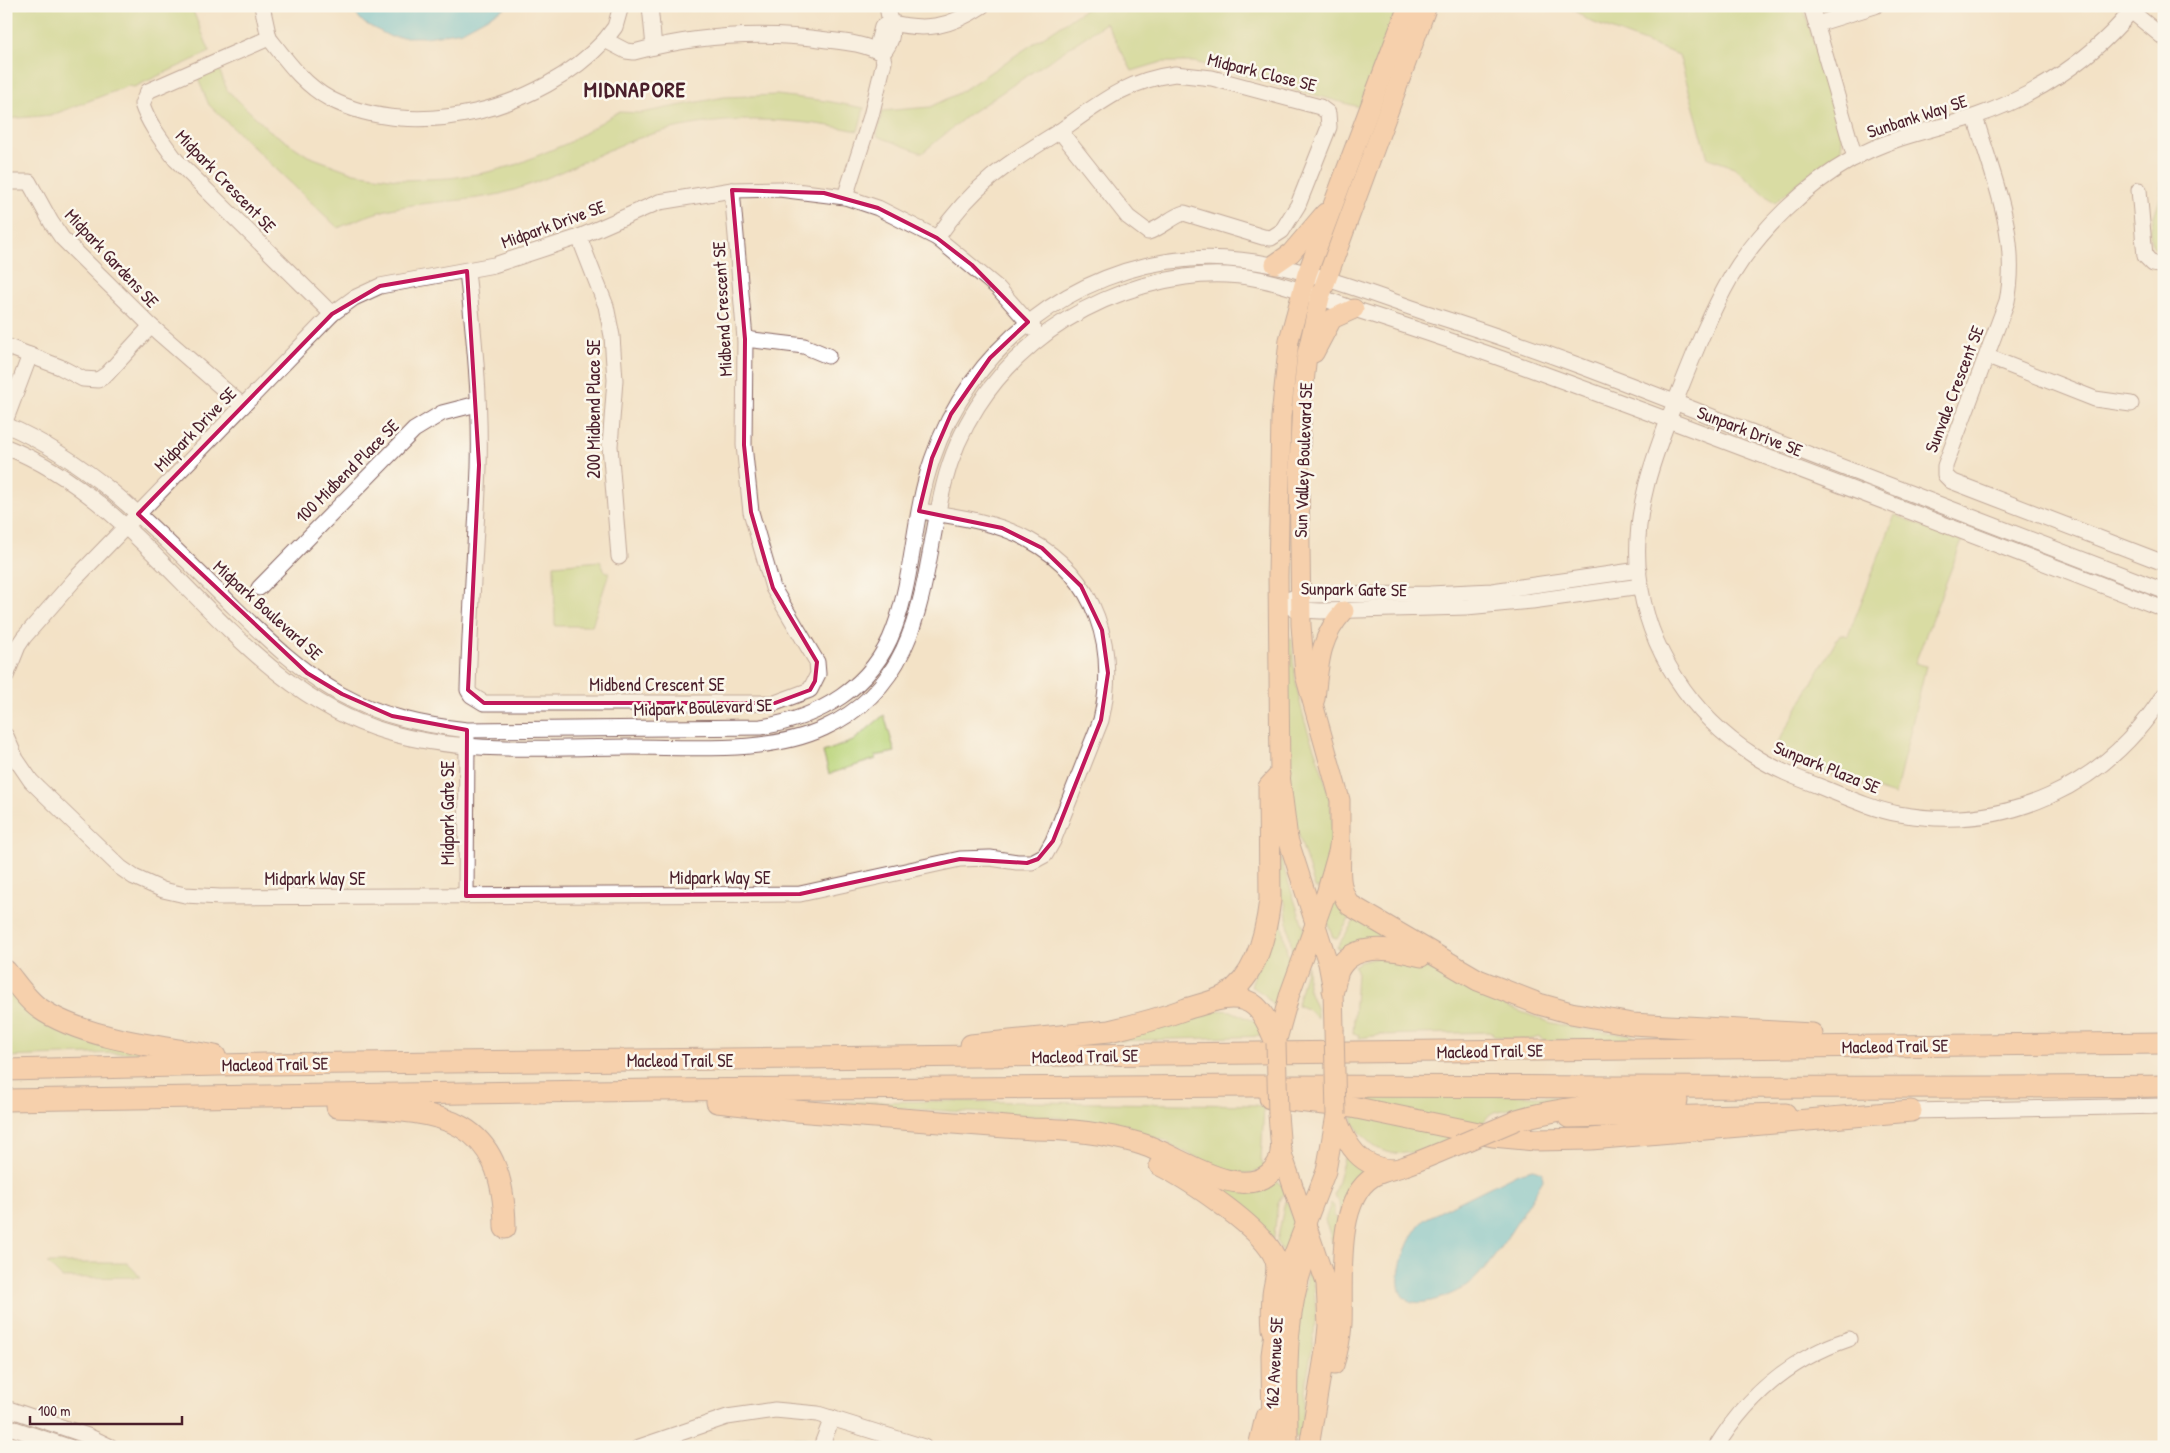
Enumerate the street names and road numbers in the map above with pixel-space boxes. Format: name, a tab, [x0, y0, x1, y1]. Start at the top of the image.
street label: Midpark Close SE	[1205, 46, 1319, 98]
street label: Sunbank Way SE	[1864, 88, 1970, 144]
street label: Midpark Crescent SE	[170, 124, 282, 238]
street label: Midpark Drive SE	[497, 194, 609, 254]
street label: Midpark Gardens SE	[59, 203, 165, 313]
street label: Midbend Crescent SE	[706, 241, 738, 377]
street label: Sunvale Crescent SE	[1918, 322, 1990, 456]
street label: 200 Midbend Place SE	[581, 339, 606, 479]
street label: Midpark Drive SE	[148, 381, 242, 477]
street label: Sun Valley Boulevard SE	[1288, 382, 1318, 538]
street label: Sunpark Drive SE	[1694, 399, 1806, 463]
street label: 100 Midbend Place SE	[290, 414, 404, 528]
street label: Midpark Boulevard SE	[208, 554, 328, 666]
street label: Sunpark Gate SE	[1301, 576, 1407, 602]
street label: Midbend Crescent SE	[589, 672, 725, 697]
street label: Midpark Boulevard SE	[633, 692, 773, 722]
street label: Sunpark Plaza SE	[1770, 734, 1884, 800]
street label: Midpark Gate SE	[435, 761, 460, 865]
street label: Midpark Way SE	[669, 865, 771, 890]
street label: Midpark Way SE	[264, 866, 366, 891]
street label: Macleod Trail SE	[1841, 1033, 1949, 1059]
street label: Macleod Trail SE	[1436, 1038, 1544, 1064]
street label: Macleod Trail SE	[1031, 1043, 1139, 1069]
street label: Macleod Trail SE	[627, 1048, 733, 1073]
street label: Macleod Trail SE	[221, 1051, 329, 1077]
street label: 162 Avenue SE	[1259, 1316, 1289, 1410]

